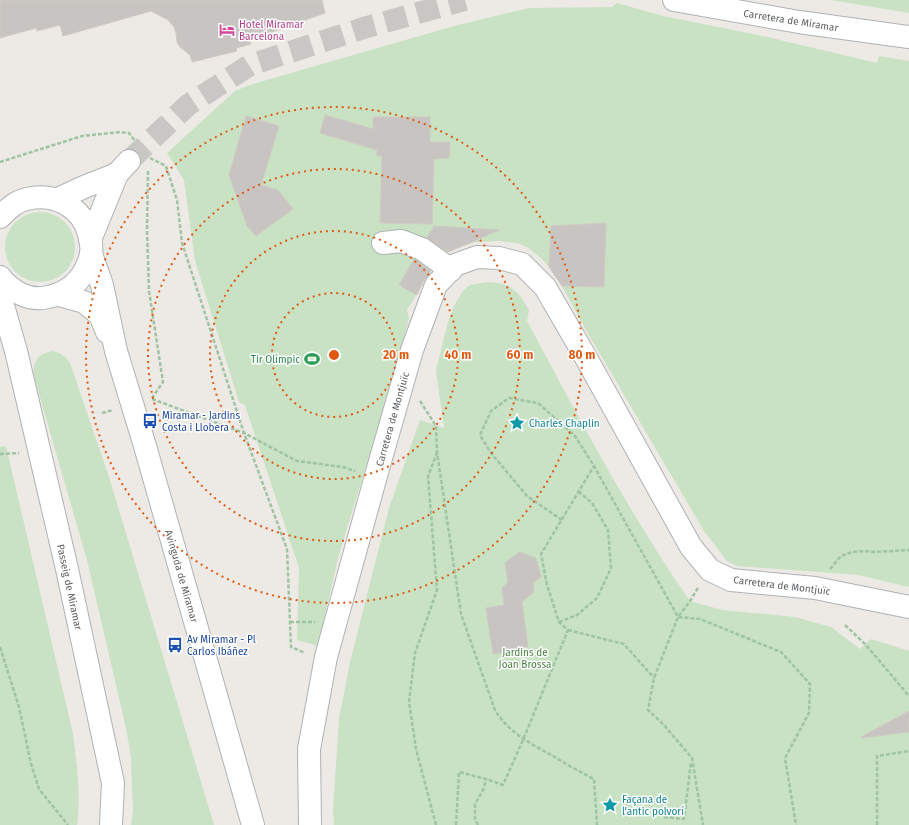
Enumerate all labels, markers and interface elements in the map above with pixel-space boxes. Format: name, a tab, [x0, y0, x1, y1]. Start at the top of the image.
street label: Carretera de Miramar	[743, 8, 839, 34]
place label: Hotel Miramar Barcelona	[239, 19, 304, 43]
hotel icon: Hotel Miramar Barcelona	[218, 21, 236, 39]
centre of rings	[327, 348, 341, 362]
text: 20 m	[383, 348, 409, 362]
text: 40 m	[445, 348, 471, 362]
text: 60 m	[507, 348, 533, 362]
text: 80 m	[569, 348, 595, 362]
sports icon: Tir Olímpic	[303, 350, 321, 368]
place label: Tir Olímpic	[251, 353, 300, 366]
street label: Carretera de Montjuïc	[374, 370, 412, 468]
place label: Miramar - Jardins Costa i Llobera	[162, 410, 240, 434]
bus stop icon: Miramar - Jardins Costa i Llobera	[141, 412, 159, 430]
place icon: Charles Chaplin	[508, 414, 526, 432]
place label: Charles Chaplin	[529, 418, 600, 430]
street label: Avinguda de Miramar	[162, 529, 200, 624]
street label: Passeig de Miramar	[54, 543, 84, 631]
street label: Carretera de Montjuïc	[733, 574, 831, 598]
place label: Av Miramar - Pl Carlos Ibáñez	[187, 634, 256, 658]
bus stop icon: Av Miramar - Pl Carlos Ibáñez	[166, 636, 184, 654]
park label: Jardins de Joan Brossa	[499, 647, 551, 671]
place label: Façana de l'antic polvorí	[622, 794, 684, 818]
place icon: Façana de l'antic polvorí	[601, 796, 619, 814]

